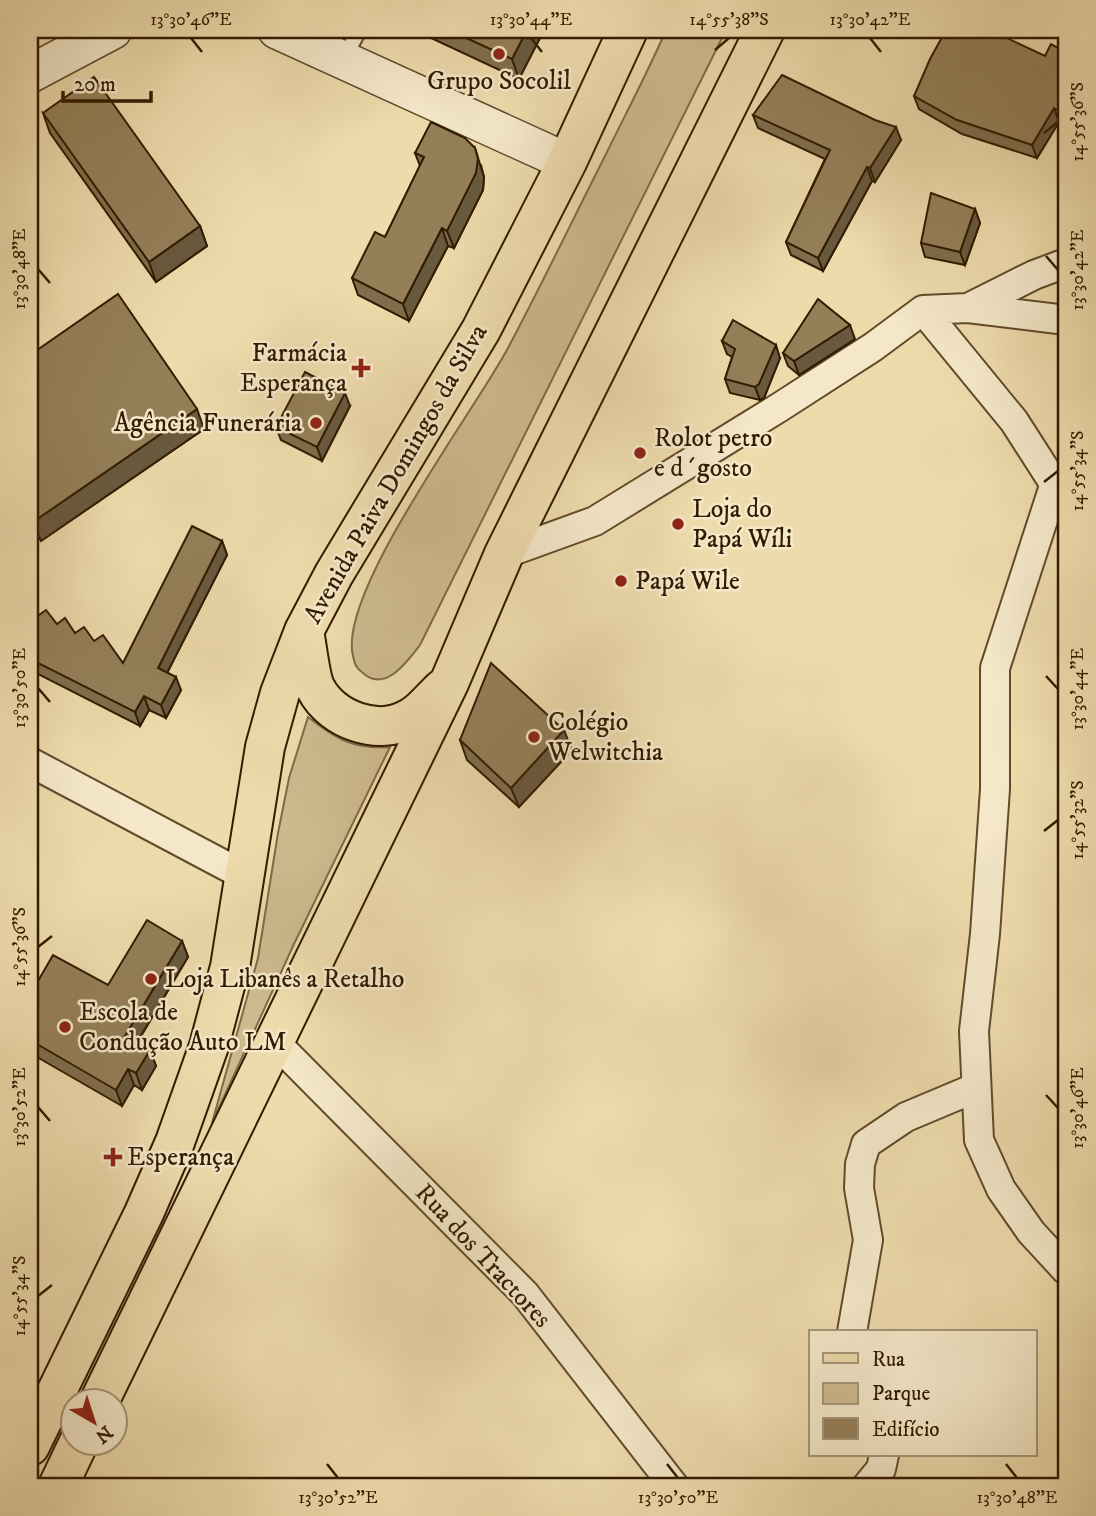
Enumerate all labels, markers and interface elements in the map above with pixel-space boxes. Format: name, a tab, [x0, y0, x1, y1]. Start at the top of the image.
text: 13°30'46"E	[150, 9, 232, 31]
text: 13°30'44"E	[490, 9, 573, 31]
text: 14°55'38"S	[689, 9, 769, 31]
text: 13°30'42"E	[830, 9, 911, 31]
marker: Grupo Socolil	[491, 46, 507, 62]
scale bar	[63, 60, 150, 104]
place label: Grupo Socolil	[427, 65, 571, 98]
text: 20 m	[74, 72, 116, 98]
text: 14°55'36"S	[1067, 82, 1089, 162]
text: 13°30'48"E	[9, 228, 31, 310]
text: 13°30'42"E	[1067, 229, 1089, 310]
street label: Avenida Paiva Domingos da Silva	[297, 318, 495, 630]
place label: Farmácia Esperança	[240, 337, 347, 400]
marker: Farmácia Esperança	[353, 360, 369, 376]
place label: Agência Funerária	[114, 407, 302, 440]
marker: Agência Funerária	[308, 415, 324, 431]
place label: Rolot petro e d´gosto	[654, 422, 772, 485]
text: 14°55'34"S	[1067, 431, 1089, 511]
marker: Rolot petro e d´gosto	[632, 445, 648, 461]
place label: Loja do Papá Wíli	[692, 493, 792, 556]
marker: Loja do Papá Wíli	[670, 516, 686, 532]
place label: Papá Wile	[635, 565, 740, 598]
marker: Papá Wile	[613, 573, 629, 589]
text: 13°30'50"E	[9, 648, 31, 728]
text: 13°30'44"E	[1067, 648, 1089, 730]
place label: Colégio Welwitchia	[547, 706, 663, 769]
marker: Colégio Welwitchia	[526, 729, 542, 745]
text: 14°55'32"S	[1067, 780, 1089, 860]
text: 14°55'36"S	[9, 907, 31, 987]
place label: Loja Libanês a Retalho	[165, 963, 404, 996]
marker: Loja Libanês a Retalho	[143, 971, 159, 987]
place label: Escola de Condução Auto LM	[79, 996, 287, 1059]
marker: Escola de Condução Auto LM	[57, 1019, 73, 1035]
text: 13°30'52"E	[9, 1067, 31, 1147]
text: 13°30'46"E	[1067, 1067, 1089, 1149]
place label: Esperança	[127, 1141, 234, 1174]
marker: Esperança	[105, 1149, 121, 1165]
street label: Rua dos Tractores	[408, 1177, 558, 1335]
text: 14°55'34"S	[9, 1256, 31, 1336]
legend	[809, 1330, 1036, 1456]
text: Rua	[872, 1347, 905, 1373]
text: Parque	[872, 1381, 930, 1407]
north arrow	[60, 1386, 130, 1456]
text: Edifício	[872, 1417, 940, 1443]
text: N	[90, 1420, 117, 1448]
text: 13°30'52"E	[298, 1487, 378, 1509]
text: 13°30'50"E	[638, 1487, 718, 1509]
text: 13°30'48"E	[976, 1487, 1058, 1509]

